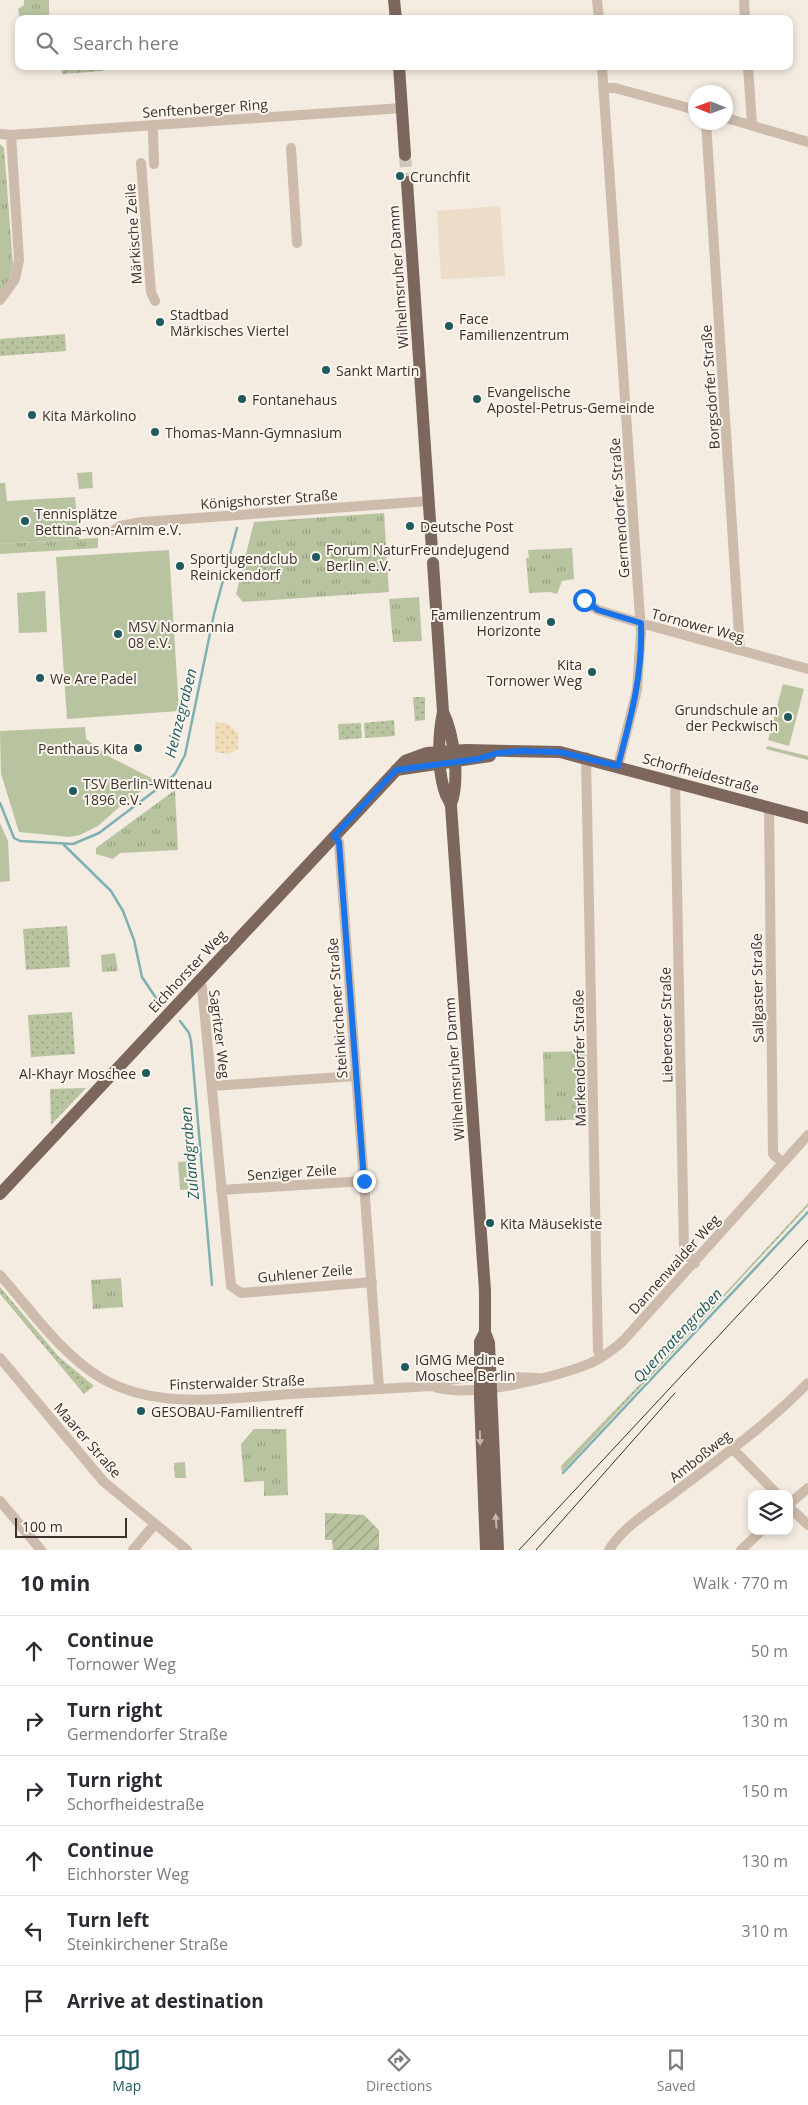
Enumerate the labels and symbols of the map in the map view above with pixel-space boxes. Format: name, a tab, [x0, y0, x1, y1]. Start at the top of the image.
north arrow	[688, 85, 733, 130]
street label: Senftenberger Ring	[142, 94, 269, 122]
place label: Crunchfit	[410, 167, 470, 186]
marker: Crunchfit	[394, 170, 406, 182]
street label: Märkische Zeile	[120, 183, 146, 285]
street label: Wilhelmsruher Damm	[384, 205, 412, 349]
place label: Stadtbad Märkisches Viertel	[170, 305, 289, 340]
place label: Face Familienzentrum	[459, 309, 569, 344]
marker: Stadtbad Märkisches Viertel	[154, 316, 166, 328]
marker: Face Familienzentrum	[443, 320, 455, 332]
street label: Borgsdorfer Straße	[696, 324, 724, 450]
place label: Sankt Martin	[336, 361, 419, 380]
marker: Sankt Martin	[320, 364, 332, 376]
place label: Evangelische Apostel-Petrus-Gemeinde	[487, 382, 655, 417]
place label: Fontanehaus	[252, 390, 337, 409]
marker: Fontanehaus	[236, 393, 248, 405]
marker: Evangelische Apostel-Petrus-Gemeinde	[471, 393, 483, 405]
place label: Kita Märkolino	[42, 406, 136, 425]
marker: Kita Märkolino	[26, 409, 38, 421]
place label: Thomas-Mann-Gymnasium	[165, 423, 342, 442]
marker: Thomas-Mann-Gymnasium	[149, 426, 161, 438]
street label: Germendorfer Straße	[605, 437, 633, 579]
street label: Königshorster Straße	[200, 485, 339, 513]
place label: Tennisplätze Bettina-von-Arnim e.V.	[35, 504, 182, 539]
marker: Tennisplätze Bettina-von-Arnim e.V.	[19, 515, 31, 527]
place label: Deutsche Post	[420, 517, 514, 536]
marker: Deutsche Post	[404, 520, 416, 532]
place label: Forum NaturFreundeJugend Berlin e.V.	[326, 540, 510, 575]
place label: Sportjugendclub Reinickendorf	[190, 549, 298, 584]
marker: Forum NaturFreundeJugend Berlin e.V.	[310, 551, 322, 563]
marker: Sportjugendclub Reinickendorf	[174, 560, 186, 572]
route start	[573, 589, 596, 612]
street label: Tornower Weg	[650, 603, 747, 647]
place label: Familienzentrum Horizonte	[431, 605, 541, 640]
marker: Familienzentrum Horizonte	[545, 616, 557, 628]
place label: MSV Normannia 08 e.V.	[128, 617, 234, 652]
marker: MSV Normannia 08 e.V.	[112, 628, 124, 640]
place label: Kita Tornower Weg	[487, 655, 582, 690]
water label: Heinzegraben	[159, 666, 201, 760]
marker: Kita Tornower Weg	[586, 666, 598, 678]
place label: We Are Padel	[50, 669, 137, 688]
marker: We Are Padel	[34, 672, 46, 684]
place label: Grundschule an der Peckwisch	[674, 700, 778, 735]
marker: Grundschule an der Peckwisch	[782, 711, 794, 723]
place label: Penthaus Kita	[38, 739, 128, 758]
marker: Penthaus Kita	[132, 742, 144, 754]
street label: Schorfheidestraße	[641, 748, 762, 798]
place label: TSV Berlin-Wittenau 1896 e.V.	[83, 774, 212, 809]
marker: TSV Berlin-Wittenau 1896 e.V.	[67, 785, 79, 797]
street label: Eichhorster Weg	[144, 925, 231, 1016]
street label: Sallgaster Straße	[747, 933, 767, 1043]
street label: Steinkirchener Straße	[323, 937, 351, 1079]
street label: Lieberoser Straße	[655, 967, 677, 1083]
street label: Sagritzer Weg	[205, 988, 235, 1080]
street label: Markendorfer Straße	[568, 989, 590, 1127]
street label: Wilhelmsruher Damm	[440, 997, 468, 1141]
place label: Al-Khayr Moschee	[19, 1064, 136, 1083]
marker: Al-Khayr Moschee	[140, 1067, 152, 1079]
water label: Zulandgraben	[175, 1106, 203, 1201]
street label: Senziger Zeile	[247, 1159, 338, 1185]
route end	[353, 1170, 376, 1193]
street label: Dannenwalder Weg	[624, 1210, 724, 1318]
place label: Kita Mäusekiste	[500, 1214, 603, 1233]
marker: Kita Mäusekiste	[484, 1217, 496, 1229]
street label: Guhlener Zeile	[257, 1259, 353, 1287]
water label: Quermatengraben	[628, 1283, 726, 1387]
place label: IGMG Medine Moschee Berlin	[415, 1350, 516, 1385]
marker: IGMG Medine Moschee Berlin	[399, 1361, 411, 1373]
street label: Finsterwalder Straße	[169, 1370, 305, 1394]
street label: Maarer Straße	[50, 1398, 126, 1482]
place label: GESOBAU-Familientreff	[151, 1402, 305, 1421]
marker: GESOBAU-Familientreff	[135, 1405, 147, 1417]
street label: Amboßweg	[665, 1426, 735, 1486]
one-way arrow	[476, 1430, 484, 1446]
one-way arrow	[492, 1512, 500, 1528]
scale bar	[15, 1515, 128, 1538]

